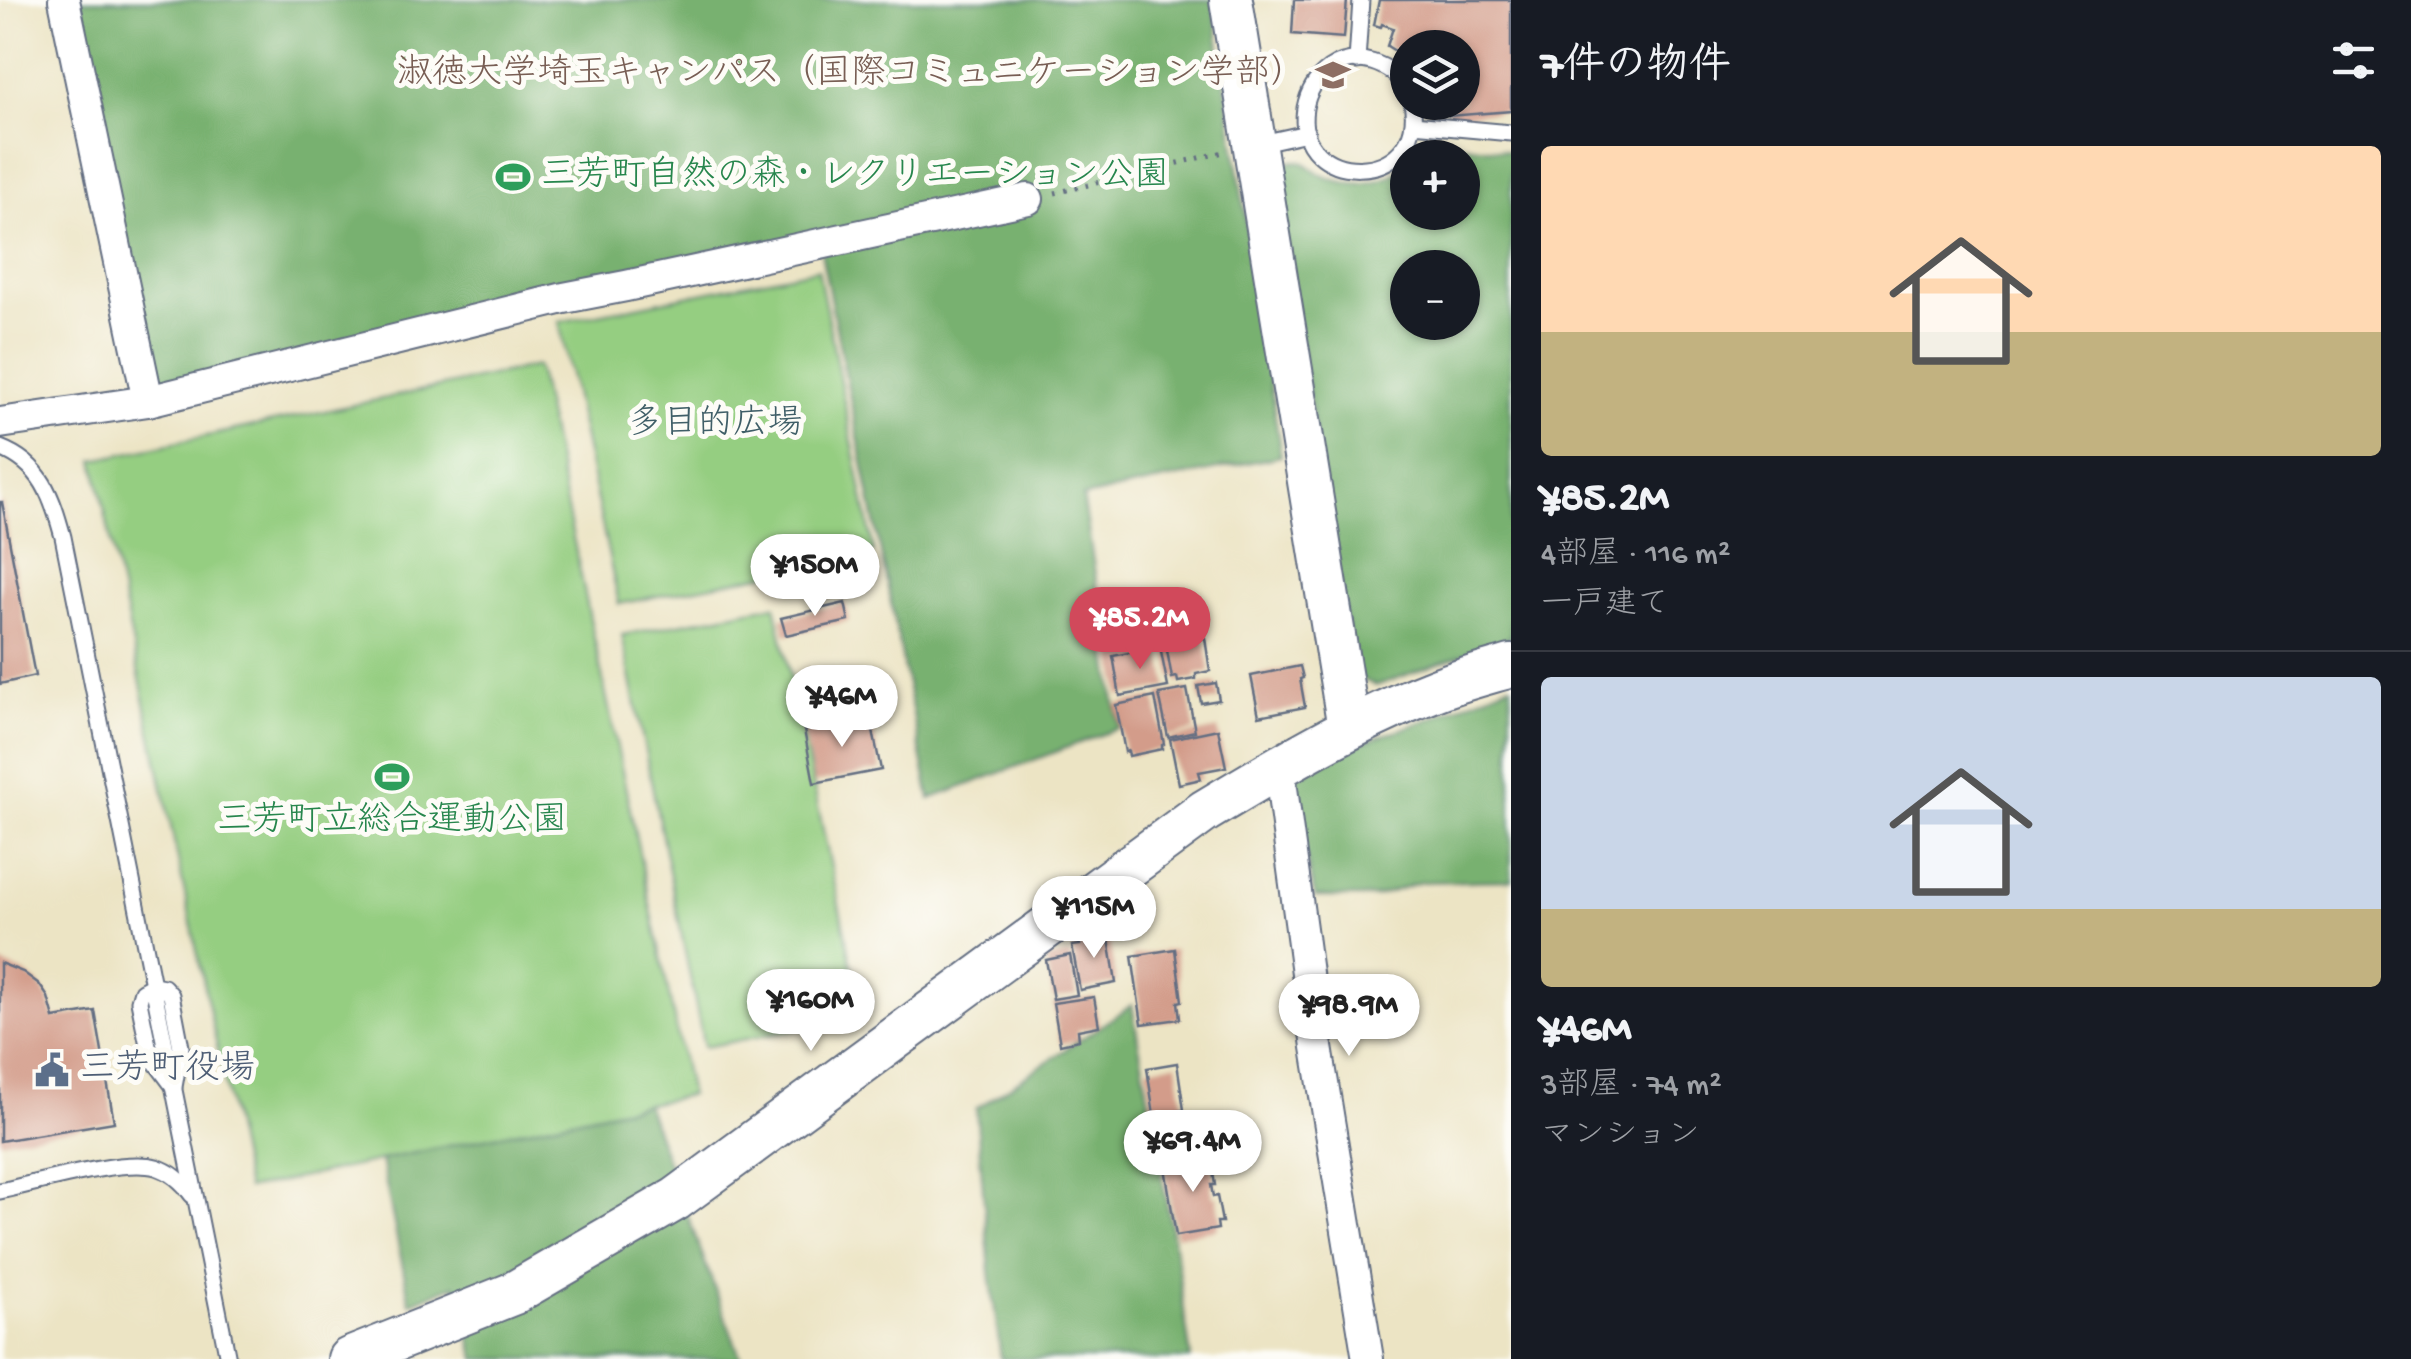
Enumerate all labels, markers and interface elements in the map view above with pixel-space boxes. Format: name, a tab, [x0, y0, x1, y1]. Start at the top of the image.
map controls	[1390, 30, 1480, 340]
button: layers	[1390, 30, 1480, 120]
icon: filters	[2326, 33, 2381, 88]
text: 7件の物件	[1541, 44, 1731, 93]
place label: 淑徳大学埼玉キャンパス（国際コミュニケーション学部）	[397, 53, 1305, 96]
school or university icon: 淑徳大学埼玉キャンパス（国際コミュニケーション学部）	[1314, 56, 1352, 94]
button: +	[1390, 140, 1480, 230]
place label: 三芳町自然の森・レクリエーション公園	[541, 155, 1169, 198]
sports icon: 三芳町自然の森・レクリエーション公園	[494, 158, 532, 196]
icon: home	[1871, 211, 2051, 391]
button: −	[1390, 250, 1480, 340]
park label: 多目的広場	[627, 403, 803, 446]
text: ¥85.2M	[1541, 476, 1669, 525]
pin: ¥150M	[745, 534, 885, 619]
text: 4部屋 · 116 m²	[1541, 537, 1730, 575]
text: ¥150M	[773, 547, 857, 585]
pin: ¥85.2M	[1059, 587, 1221, 672]
text: 一戸建て	[1541, 587, 1669, 625]
text: ¥85.2M	[1091, 600, 1189, 638]
pin: ¥46M	[783, 665, 901, 750]
text: ¥46M	[808, 678, 876, 716]
icon: home	[1871, 742, 2051, 922]
sports icon: 三芳町立総合運動公園	[373, 758, 411, 796]
place label: 三芳町立総合運動公園	[217, 800, 567, 843]
pin: ¥115M	[1024, 876, 1164, 961]
text: ¥115M	[1054, 889, 1134, 927]
pin: ¥160M	[741, 969, 881, 1054]
pin: ¥98.9M	[1268, 974, 1430, 1059]
text: ¥160M	[769, 982, 853, 1020]
text: ¥98.9M	[1301, 987, 1397, 1025]
text: ¥46M	[1541, 1007, 1631, 1056]
place label: 三芳町役場	[80, 1049, 255, 1091]
public building icon: 三芳町役場	[33, 1051, 71, 1089]
text: 3部屋 · 74 m²	[1541, 1068, 1722, 1106]
pin: ¥69.4M	[1112, 1110, 1274, 1195]
text: マンション	[1541, 1118, 1700, 1156]
text: ¥69.4M	[1146, 1123, 1240, 1161]

